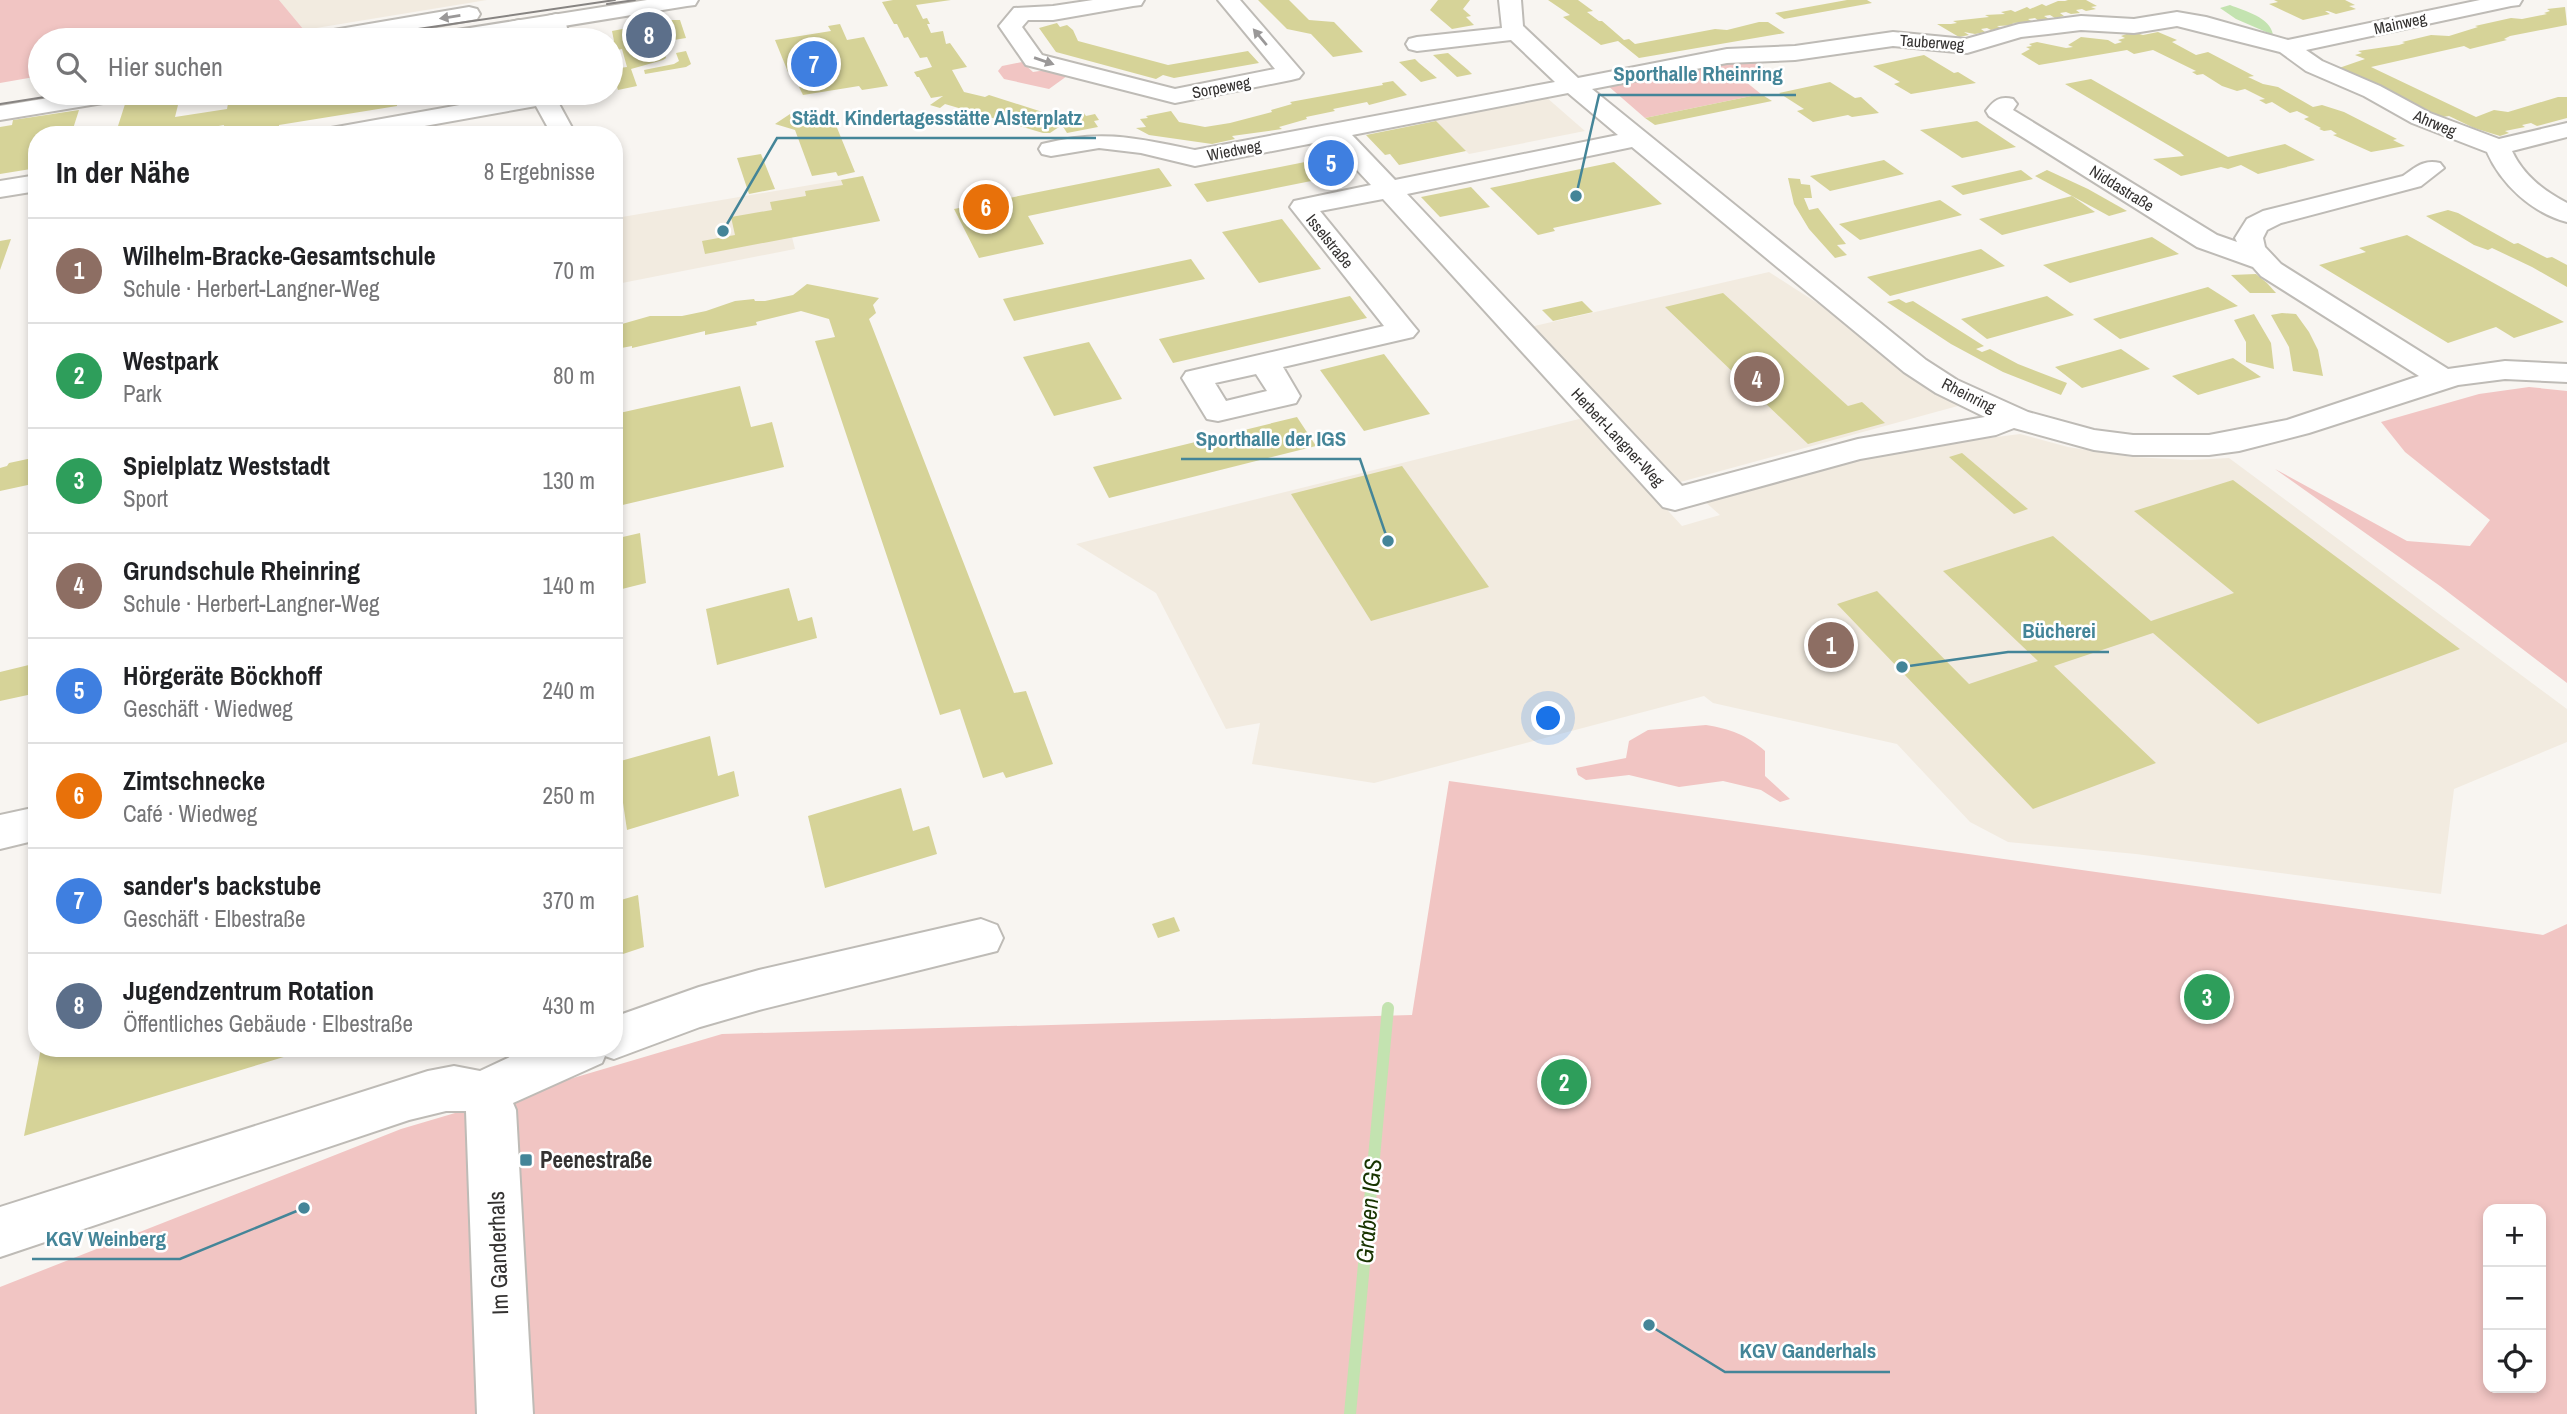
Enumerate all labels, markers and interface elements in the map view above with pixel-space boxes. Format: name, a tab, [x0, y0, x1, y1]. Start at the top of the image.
street label: Mainweg	[2372, 7, 2429, 39]
pin: 8	[626, 9, 672, 61]
one-way arrow	[439, 12, 461, 23]
search box	[28, 28, 623, 105]
one-way arrow	[1253, 28, 1268, 45]
street label: Tauberweg	[1899, 29, 1966, 55]
pin: 7	[791, 38, 837, 90]
icon: search	[52, 48, 90, 86]
text: Hier suchen	[108, 49, 223, 84]
callout: Sporthalle Rheinring	[1599, 53, 1796, 95]
one-way arrow	[1033, 56, 1054, 67]
text: Sporthalle Rheinring	[1613, 59, 1783, 88]
street label: Sorpeweg	[1190, 70, 1253, 103]
callout: Städt. Kindertagesstätte Alsterplatz	[777, 96, 1096, 138]
text: Städt. Kindertagesstätte Alsterplatz	[792, 103, 1083, 132]
street label: Ahrweg	[2409, 104, 2460, 142]
street label: Wiedweg	[1205, 134, 1264, 166]
pin: 5	[1308, 137, 1354, 189]
text: In der Nähe	[56, 152, 190, 192]
text: 8 Ergebnisse	[484, 156, 595, 187]
street label: Niddastraße	[2086, 160, 2158, 216]
pin: 6	[963, 181, 1009, 233]
street label: Isselstraße	[1301, 209, 1359, 273]
text: Wilhelm-Bracke-Gesamtschule	[123, 238, 436, 273]
text: 1	[74, 255, 84, 286]
text: 70 m	[553, 255, 595, 286]
text: Schule · Herbert-Langner-Weg	[123, 273, 380, 304]
text: Westpark	[123, 343, 219, 378]
pin: 4	[1734, 353, 1780, 405]
text: 2	[74, 360, 84, 391]
text: 80 m	[553, 360, 595, 391]
street label: Rheinring	[1938, 372, 2000, 418]
text: Park	[123, 378, 162, 409]
street label: Herbert-Langner-Weg	[1567, 383, 1670, 492]
callout: Sporthalle der IGS	[1181, 417, 1360, 459]
text: Sporthalle der IGS	[1196, 424, 1346, 453]
text: Spielplatz Weststadt	[123, 448, 330, 483]
text: 3	[74, 465, 84, 496]
text: 130 m	[543, 465, 595, 496]
text: Sport	[123, 483, 168, 514]
text: Grundschule Rheinring	[123, 553, 360, 588]
text: 4	[74, 570, 84, 601]
text: 140 m	[543, 570, 595, 601]
text: Schule · Herbert-Langner-Weg	[123, 588, 380, 619]
callout: Bücherei	[2008, 610, 2109, 652]
text: Bücherei	[2022, 616, 2096, 645]
pin: 1	[1808, 619, 1854, 671]
text: Hörgeräte Böckhoff	[123, 658, 322, 693]
text: 5	[74, 675, 84, 706]
text: 240 m	[543, 675, 595, 706]
text: Geschäft · Wiedweg	[123, 693, 293, 724]
your location	[1531, 701, 1565, 735]
text: Zimtschnecke	[123, 763, 265, 798]
text: 6	[74, 780, 84, 811]
text: 250 m	[543, 780, 595, 811]
text: Café · Wiedweg	[123, 798, 257, 829]
text: sander's backstube	[123, 868, 321, 903]
text: 7	[74, 885, 84, 916]
text: 370 m	[543, 885, 595, 916]
text: Geschäft · Elbestraße	[123, 903, 305, 934]
pin: 3	[2184, 971, 2230, 1023]
text: Jugendzentrum Rotation	[123, 973, 374, 1008]
text: 8	[74, 990, 84, 1021]
text: 430 m	[543, 990, 595, 1021]
text: Öffentliches Gebäude · Elbestraße	[123, 1008, 413, 1039]
pin: 2	[1541, 1056, 1587, 1108]
place label: Peenestraße	[540, 1144, 652, 1175]
marker: Peenestraße	[518, 1152, 534, 1168]
water label: Graben IGS	[1347, 1157, 1389, 1265]
street label: Im Ganderhals	[480, 1191, 515, 1315]
map controls	[2483, 1204, 2546, 1393]
button: +	[2483, 1204, 2546, 1267]
callout: KGV Weinberg	[32, 1217, 180, 1259]
text: KGV Weinberg	[46, 1224, 167, 1253]
button: −	[2483, 1267, 2546, 1330]
callout: KGV Ganderhals	[1725, 1330, 1890, 1372]
button: locate	[2483, 1330, 2546, 1393]
text: KGV Ganderhals	[1740, 1336, 1876, 1365]

